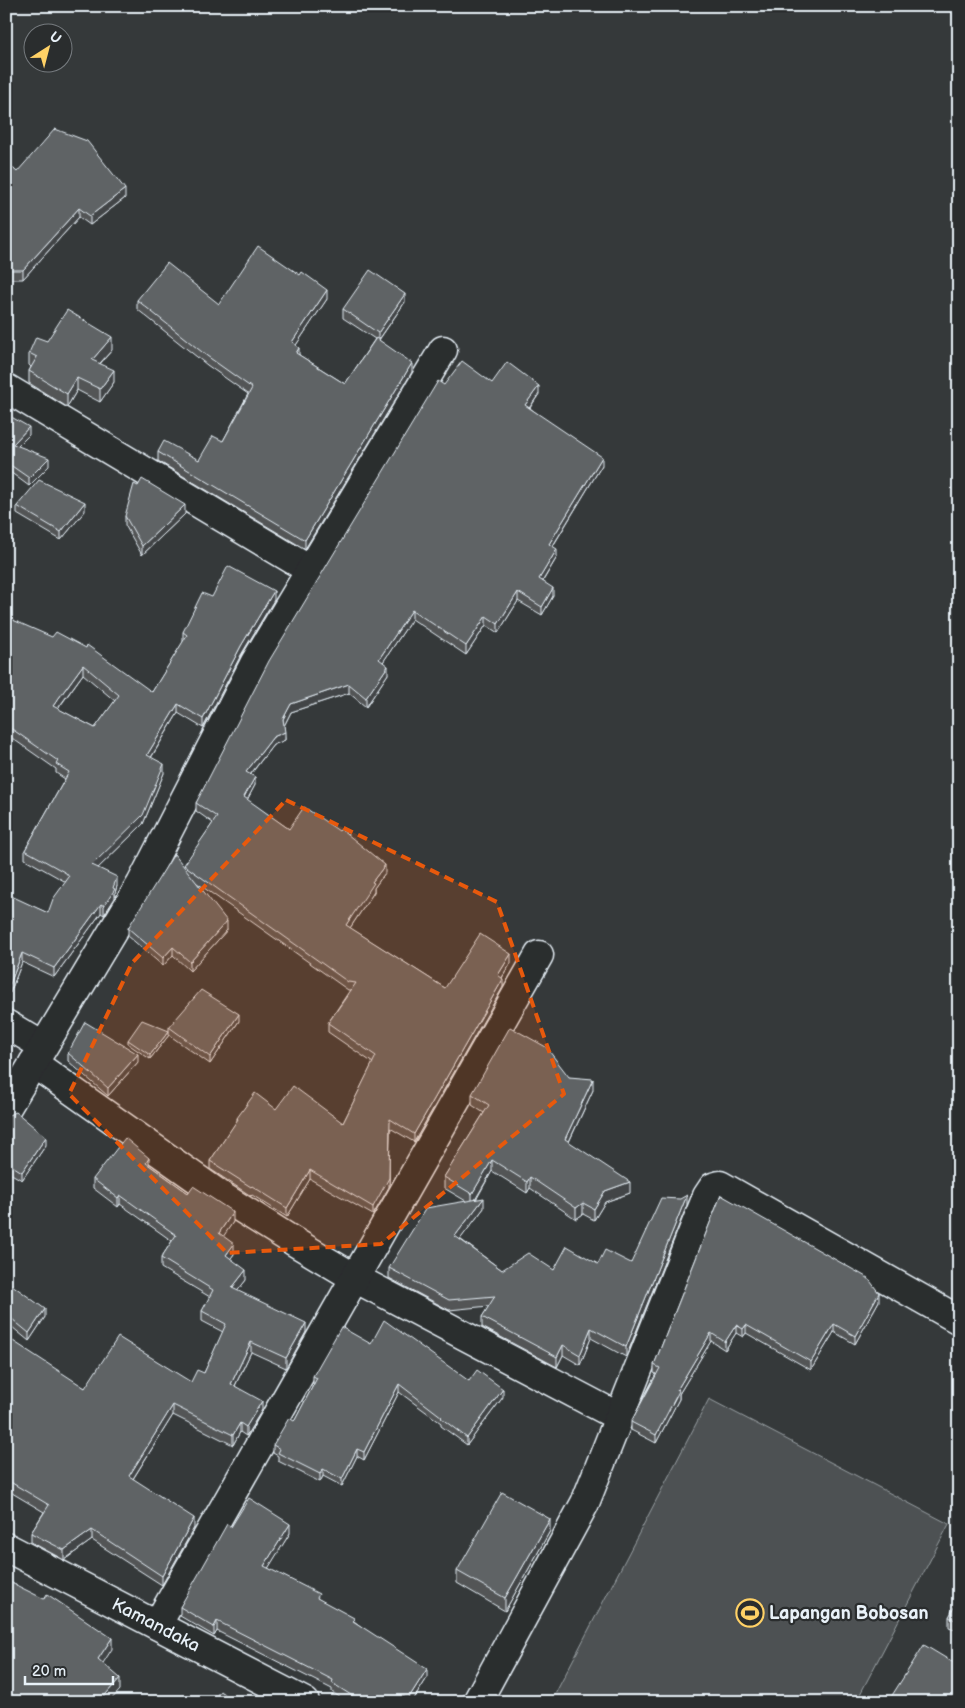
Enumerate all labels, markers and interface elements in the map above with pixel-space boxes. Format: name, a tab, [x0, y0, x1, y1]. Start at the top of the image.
north arrow	[22, 22, 72, 72]
text: U	[46, 28, 64, 48]
street label: Kamandaka	[109, 1593, 204, 1656]
sports icon: Lapangan Bobosan	[735, 1598, 765, 1628]
place label: Lapangan Bobosan	[769, 1603, 929, 1624]
scale bar	[25, 1653, 112, 1685]
text: 20 m	[32, 1662, 66, 1681]

